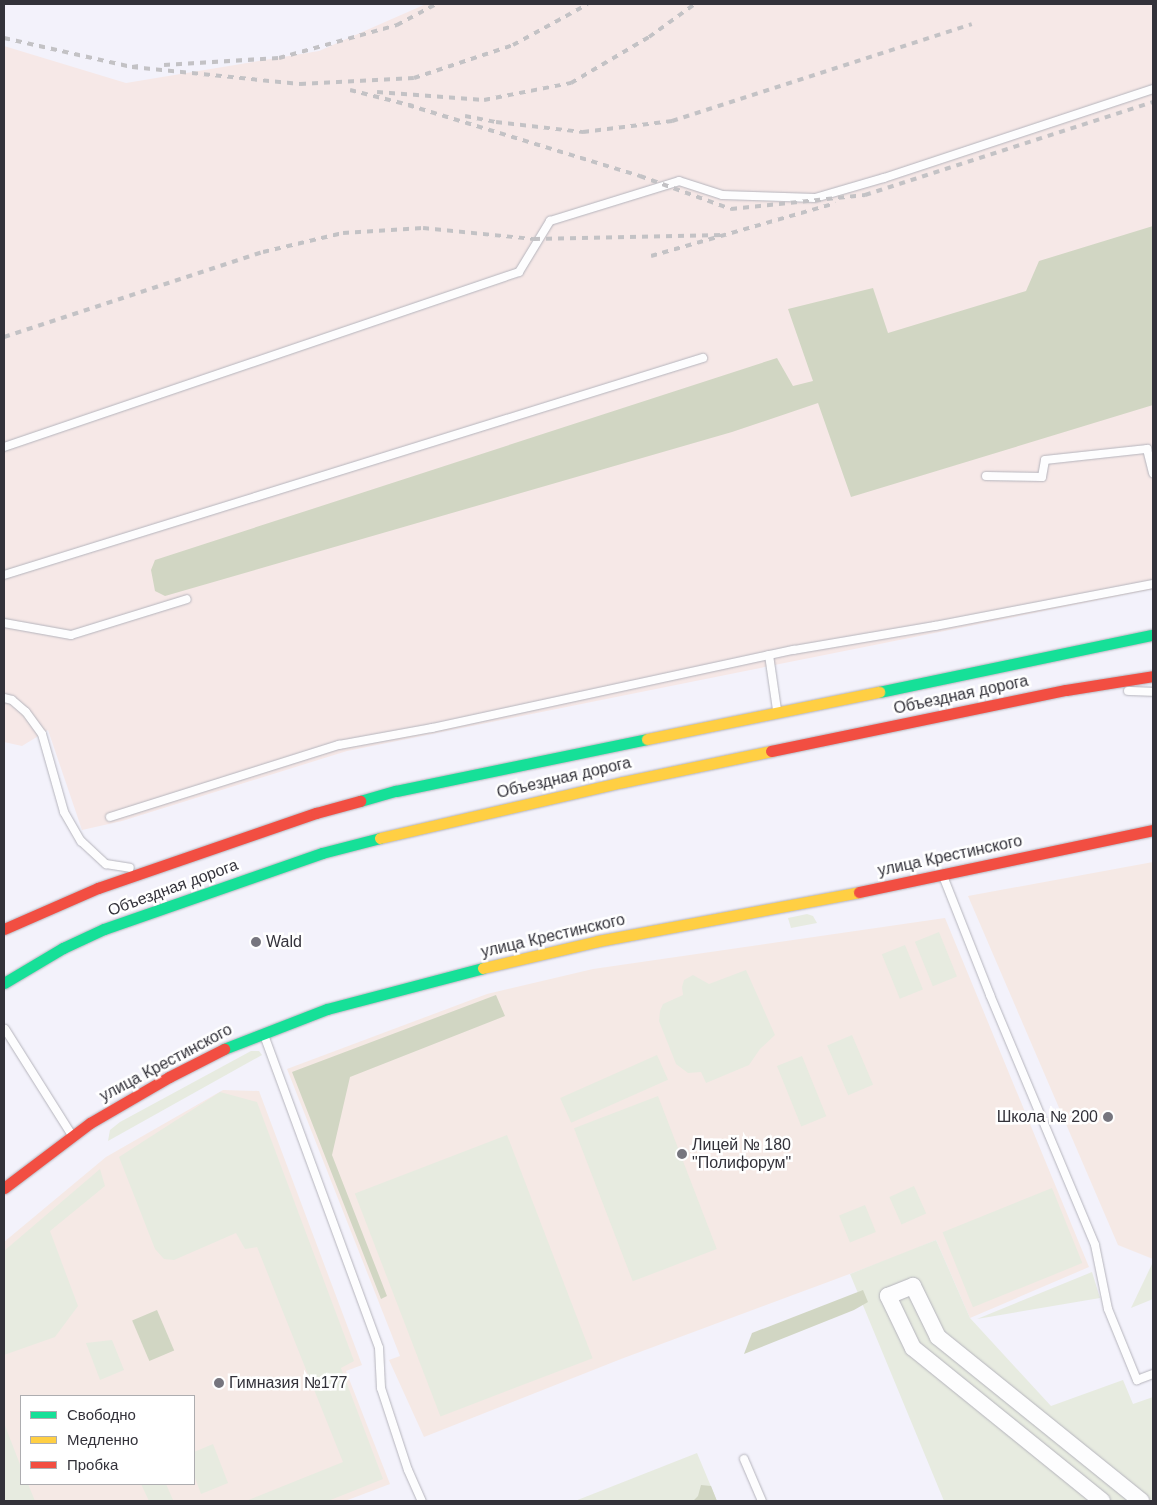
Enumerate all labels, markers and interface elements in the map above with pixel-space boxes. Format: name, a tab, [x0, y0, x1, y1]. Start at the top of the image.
street label: Объездная дорога	[892, 671, 1030, 719]
street label: Объездная дорога	[495, 753, 633, 803]
street label: улица Крестинского	[876, 831, 1024, 881]
street label: Объездная дорога	[105, 856, 241, 920]
street label: улица Крестинского	[479, 910, 627, 962]
place label: Wald	[266, 932, 302, 952]
marker: Wald	[250, 936, 262, 948]
street label: улица Крестинского	[97, 1020, 235, 1106]
place label: Школа № 200	[997, 1107, 1098, 1127]
marker: Школа № 200	[1102, 1111, 1114, 1123]
place label: Лицей № 180 "Полифорум"	[692, 1135, 791, 1173]
marker: Лицей № 180 "Полифорум"	[676, 1148, 688, 1160]
place label: Гимназия №177	[229, 1373, 348, 1393]
marker: Гимназия №177	[213, 1377, 225, 1389]
legend	[20, 1395, 195, 1485]
text: Свободно	[67, 1406, 136, 1423]
text: Медленно	[67, 1431, 138, 1448]
text: Пробка	[67, 1456, 118, 1473]

